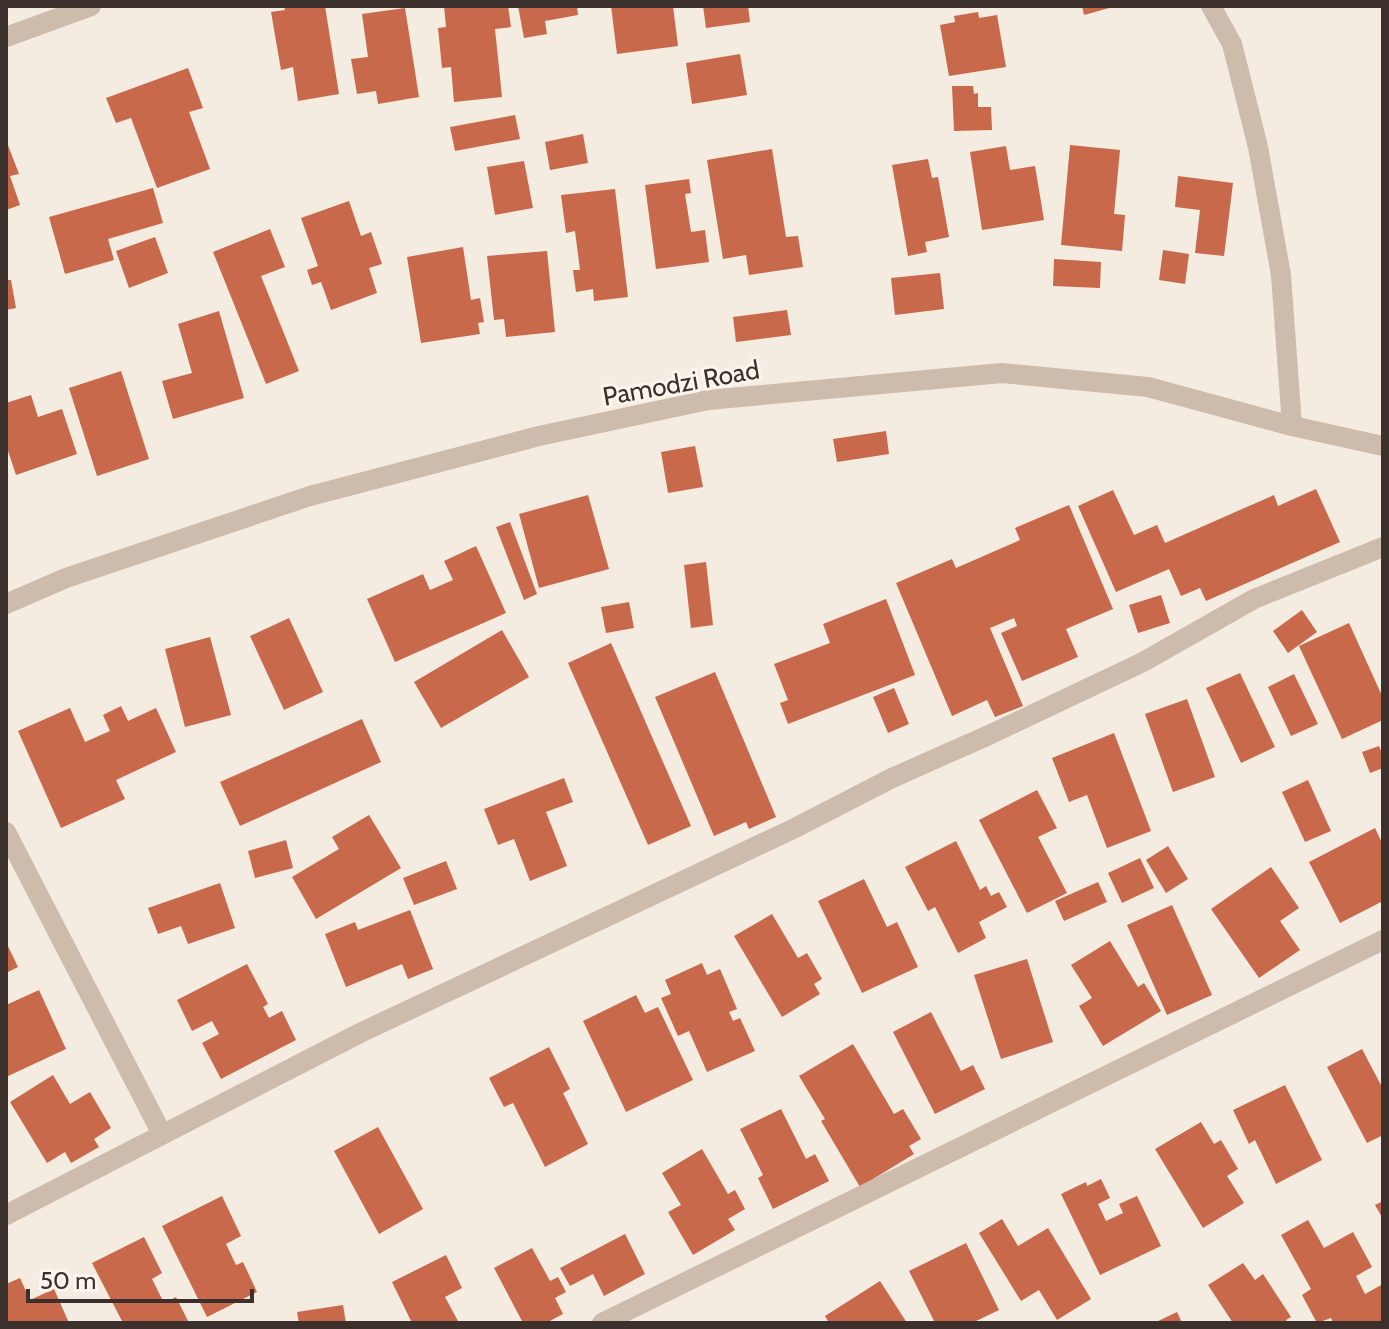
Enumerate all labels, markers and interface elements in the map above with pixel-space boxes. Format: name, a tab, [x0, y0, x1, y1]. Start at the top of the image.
street label: Pamodzi Road	[600, 353, 762, 413]
scale bar	[28, 1253, 252, 1303]
text: 50 m	[40, 1266, 96, 1295]

